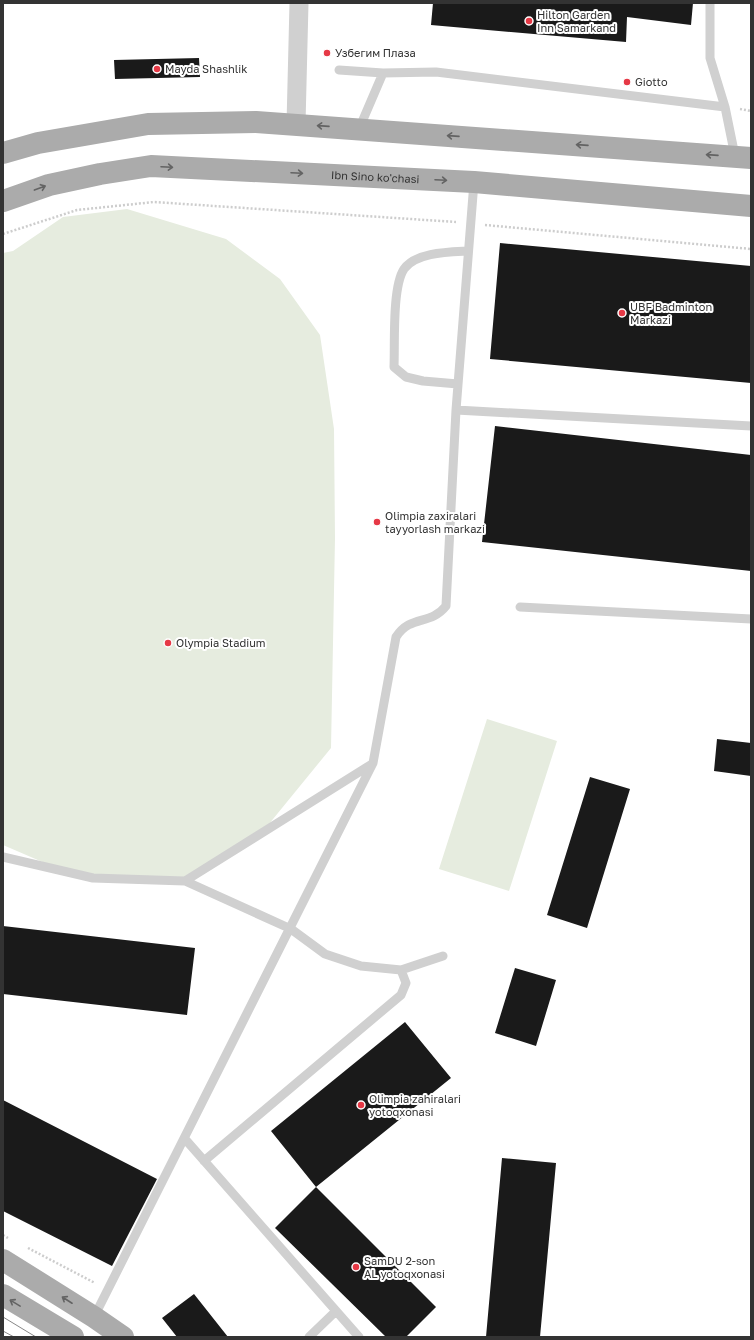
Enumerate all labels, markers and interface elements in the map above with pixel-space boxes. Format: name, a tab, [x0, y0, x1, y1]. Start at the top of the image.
place label: Hilton Garden Inn Samarkand	[537, 8, 616, 34]
marker: Hilton Garden Inn Samarkand	[524, 16, 534, 26]
place label: Узбегим Плаза	[335, 46, 416, 59]
marker: Узбегим Плаза	[322, 48, 332, 58]
place label: Mayda Shashlik	[165, 62, 247, 75]
marker: Mayda Shashlik	[152, 64, 162, 74]
place label: Giotto	[635, 75, 668, 88]
marker: Giotto	[622, 77, 632, 87]
one-way arrow	[317, 122, 330, 129]
one-way arrow	[447, 132, 460, 139]
one-way arrow	[576, 142, 589, 149]
one-way arrow	[706, 152, 719, 159]
one-way arrow	[160, 163, 173, 170]
street label: Ibn Sino ko'chasi	[331, 168, 420, 185]
one-way arrow	[290, 170, 303, 177]
one-way arrow	[434, 177, 447, 184]
one-way arrow	[33, 184, 46, 191]
place label: UBF Badminton Markazi	[630, 300, 712, 326]
marker: UBF Badminton Markazi	[617, 308, 627, 318]
place label: Olimpia zaxiralari tayyorlash markazi	[385, 509, 485, 535]
marker: Olimpia zaxiralari tayyorlash markazi	[372, 517, 382, 527]
place label: Olympia Stadium	[176, 636, 266, 649]
marker: Olympia Stadium	[163, 638, 173, 648]
place label: Olimpia zahiralari yotoqxonasi	[369, 1092, 461, 1118]
marker: Olimpia zahiralari yotoqxonasi	[356, 1100, 366, 1110]
place label: SamDU 2-son AL yotoqxonasi	[364, 1254, 445, 1280]
marker: SamDU 2-son AL yotoqxonasi	[351, 1262, 361, 1272]
one-way arrow	[61, 1295, 73, 1303]
one-way arrow	[10, 1298, 22, 1306]

